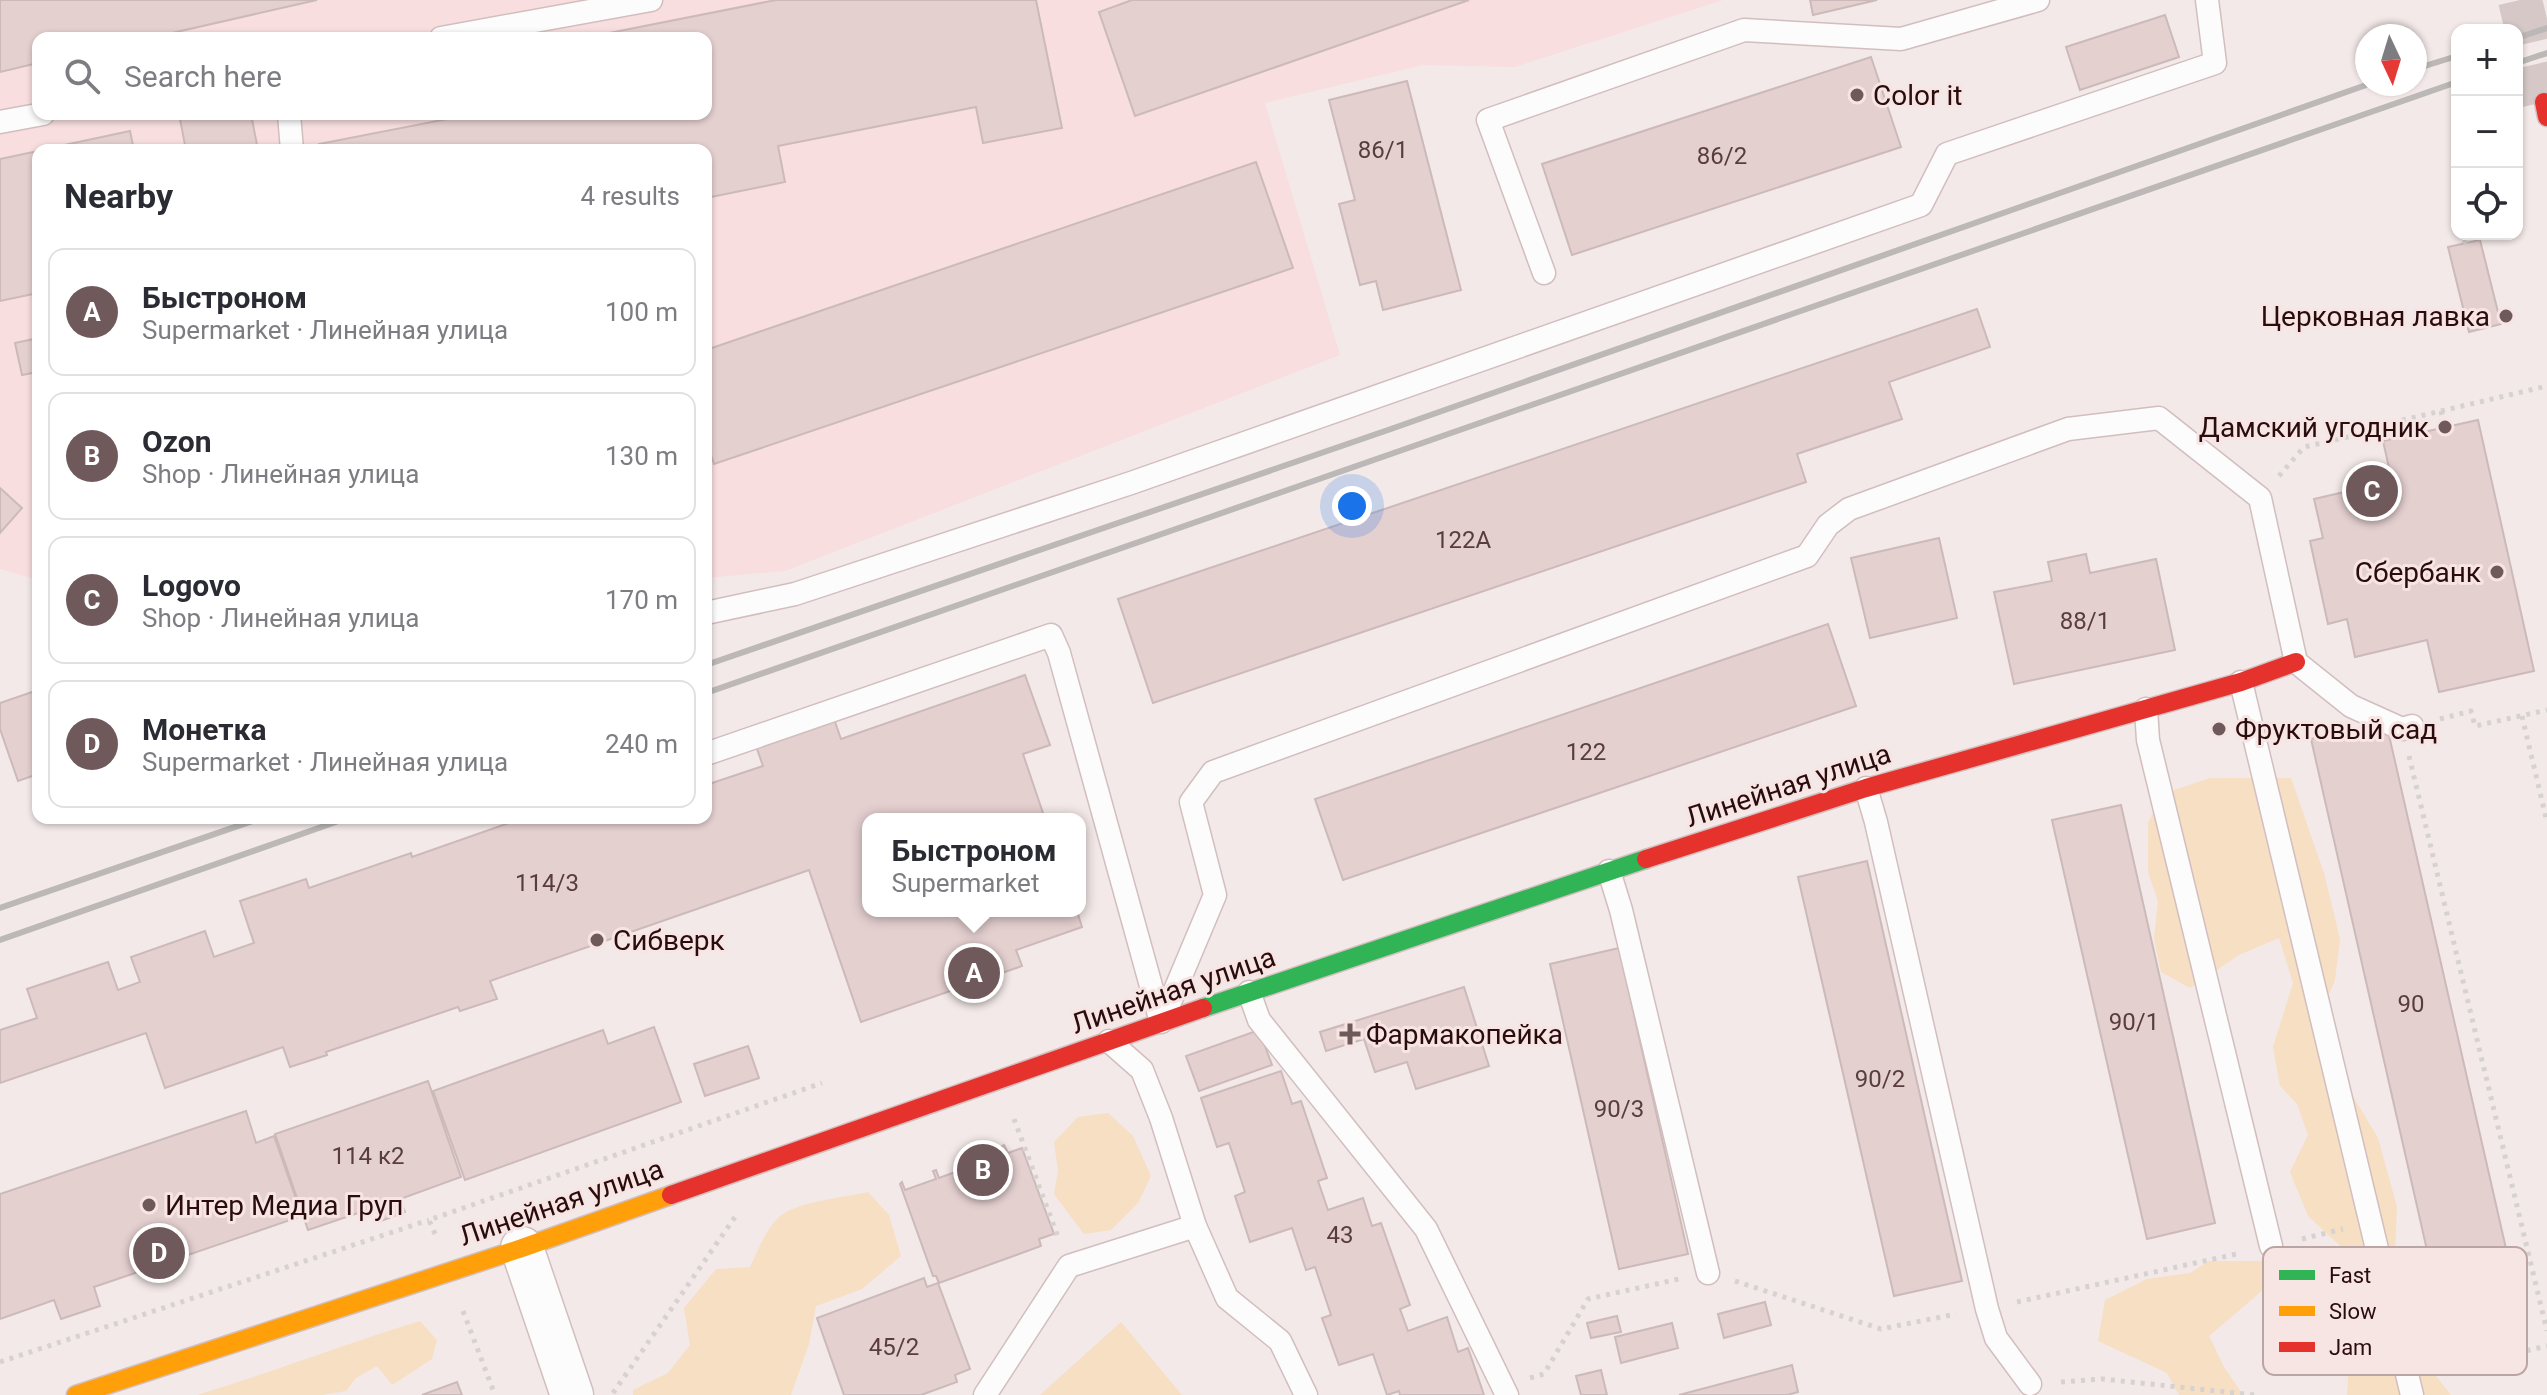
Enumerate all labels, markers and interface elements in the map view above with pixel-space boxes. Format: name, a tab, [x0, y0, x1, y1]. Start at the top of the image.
north arrow	[2355, 24, 2427, 96]
map controls	[2451, 24, 2523, 240]
button: +	[2451, 24, 2523, 96]
search box	[32, 32, 712, 120]
icon: search	[60, 54, 104, 98]
text: Search here	[124, 59, 282, 94]
place label: Color it	[1873, 79, 1962, 112]
marker: Color it	[1848, 86, 1866, 104]
button: −	[2451, 96, 2523, 168]
house number: 86/1	[1358, 136, 1408, 164]
house number: 86/2	[1697, 142, 1747, 170]
button: locate	[2451, 168, 2523, 240]
text: Nearby	[64, 176, 173, 216]
text: 4 results	[581, 181, 680, 211]
text: Быстроном	[142, 280, 307, 315]
text: A	[83, 297, 101, 327]
text: 100 m	[605, 297, 678, 327]
place label: Церковная лавка	[2261, 300, 2490, 333]
marker: Церковная лавка	[2497, 307, 2515, 325]
text: Supermarket · Линейная улица	[142, 315, 508, 345]
place label: Дамский угодник	[2199, 411, 2429, 444]
marker: Дамский угодник	[2436, 418, 2454, 436]
text: Ozon	[142, 424, 211, 459]
text: B	[84, 441, 100, 471]
text: 130 m	[605, 441, 678, 471]
text: Shop · Линейная улица	[142, 459, 419, 489]
pin: C	[2346, 461, 2398, 521]
your location	[1332, 486, 1372, 526]
house number: 122А	[1435, 526, 1491, 554]
place label: Сбербанк	[2355, 556, 2481, 589]
marker: Сбербанк	[2488, 563, 2506, 581]
text: Logovo	[142, 568, 241, 603]
text: C	[83, 585, 101, 615]
text: 170 m	[605, 585, 678, 615]
text: Shop · Линейная улица	[142, 603, 419, 633]
house number: 88/1	[2060, 607, 2110, 635]
text: Монетка	[142, 712, 266, 747]
place label: Фруктовый сад	[2235, 713, 2437, 746]
marker: Фруктовый сад	[2210, 720, 2228, 738]
text: D	[84, 729, 100, 759]
text: 240 m	[605, 729, 678, 759]
street label: Линейная улица	[1681, 737, 1895, 834]
house number: 122	[1566, 738, 1606, 766]
text: Supermarket · Линейная улица	[142, 747, 508, 777]
popup	[862, 813, 1086, 917]
text: Быстроном	[891, 833, 1057, 868]
text: Supermarket	[891, 868, 1039, 898]
house number: 114/3	[515, 869, 579, 897]
place label: Сибверк	[613, 924, 725, 957]
marker: Сибверк	[588, 931, 606, 949]
street label: Линейная улица	[1067, 940, 1280, 1041]
pin: A	[948, 943, 1000, 1003]
house number: 90	[2398, 990, 2424, 1018]
house number: 90/1	[2109, 1008, 2159, 1036]
place label: Фармакопейка	[1366, 1018, 1563, 1051]
marker: Фармакопейка	[1341, 1025, 1359, 1043]
house number: 90/2	[1855, 1065, 1905, 1093]
house number: 90/3	[1594, 1095, 1644, 1123]
pin: B	[957, 1140, 1009, 1200]
house number: 114 к2	[332, 1142, 404, 1170]
street label: Линейная улица	[455, 1152, 668, 1253]
place label: Интер Медиа Груп	[165, 1189, 403, 1222]
marker: Интер Медиа Груп	[140, 1196, 158, 1214]
house number: 43	[1327, 1221, 1353, 1249]
pin: D	[133, 1223, 185, 1283]
legend	[2263, 1247, 2527, 1375]
text: Fast	[2329, 1263, 2371, 1288]
text: Slow	[2329, 1299, 2377, 1324]
house number: 45/2	[869, 1333, 919, 1361]
text: Jam	[2329, 1335, 2372, 1360]

